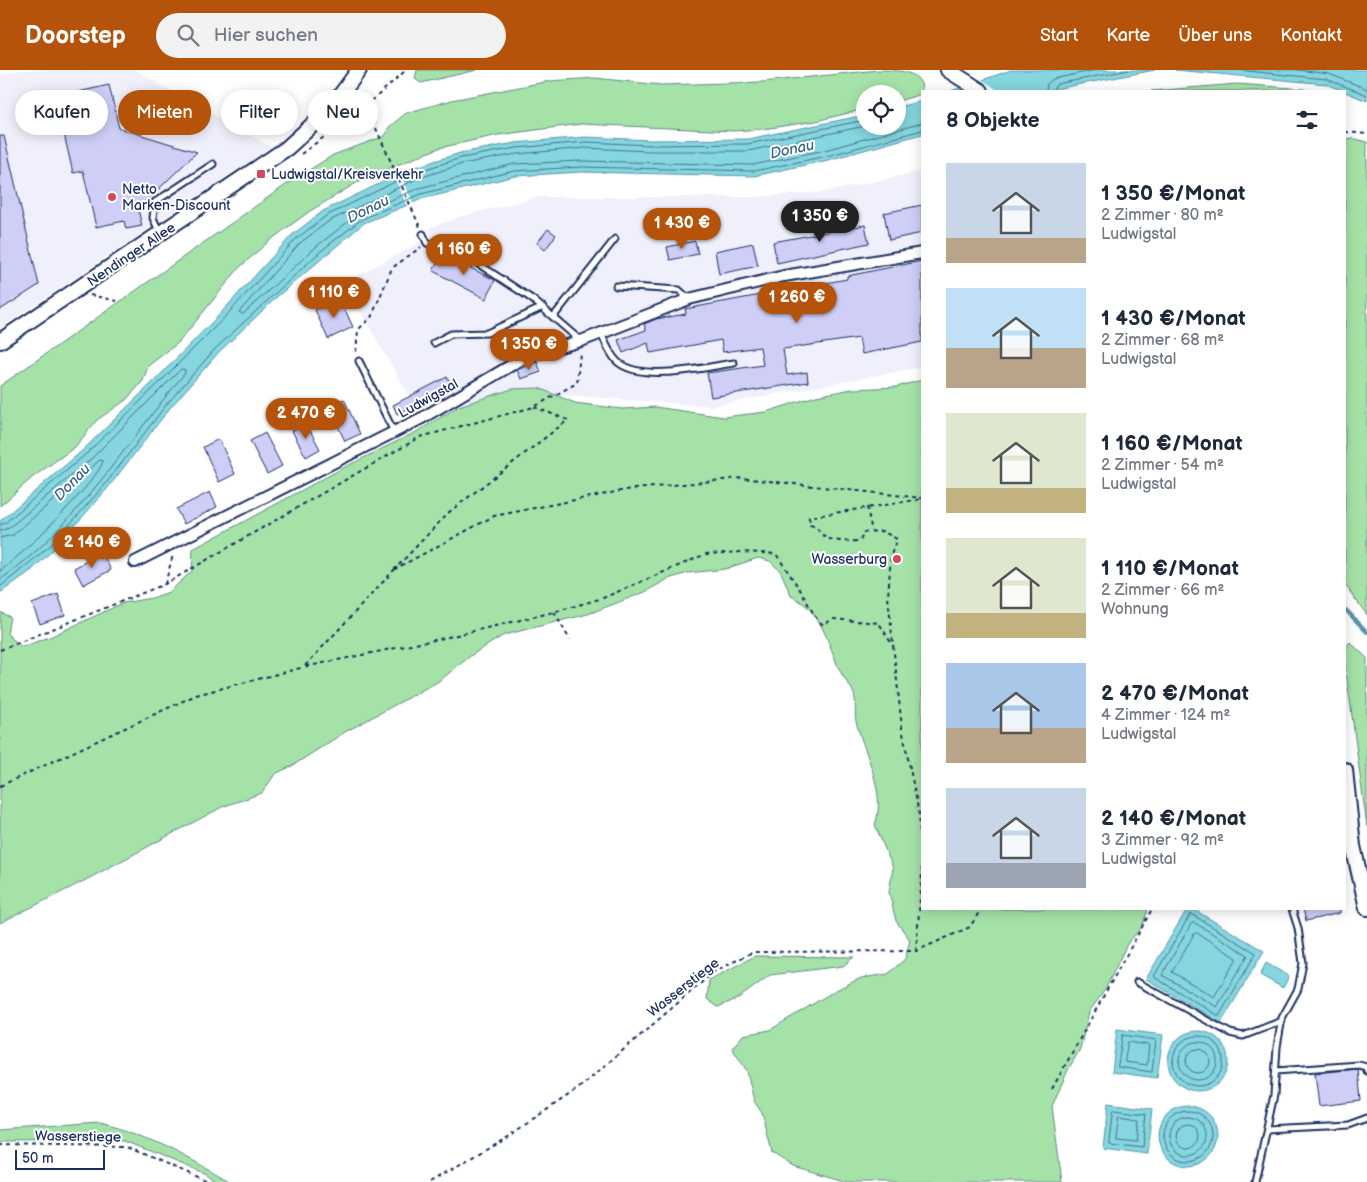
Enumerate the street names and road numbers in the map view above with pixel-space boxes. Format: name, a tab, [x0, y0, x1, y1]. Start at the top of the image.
street label: Nendinger Allee	[84, 219, 179, 290]
street label: Ludwigstal	[395, 375, 461, 422]
street label: Wasserstiege	[644, 954, 723, 1021]
street label: Wasserstiege	[35, 1127, 121, 1146]

